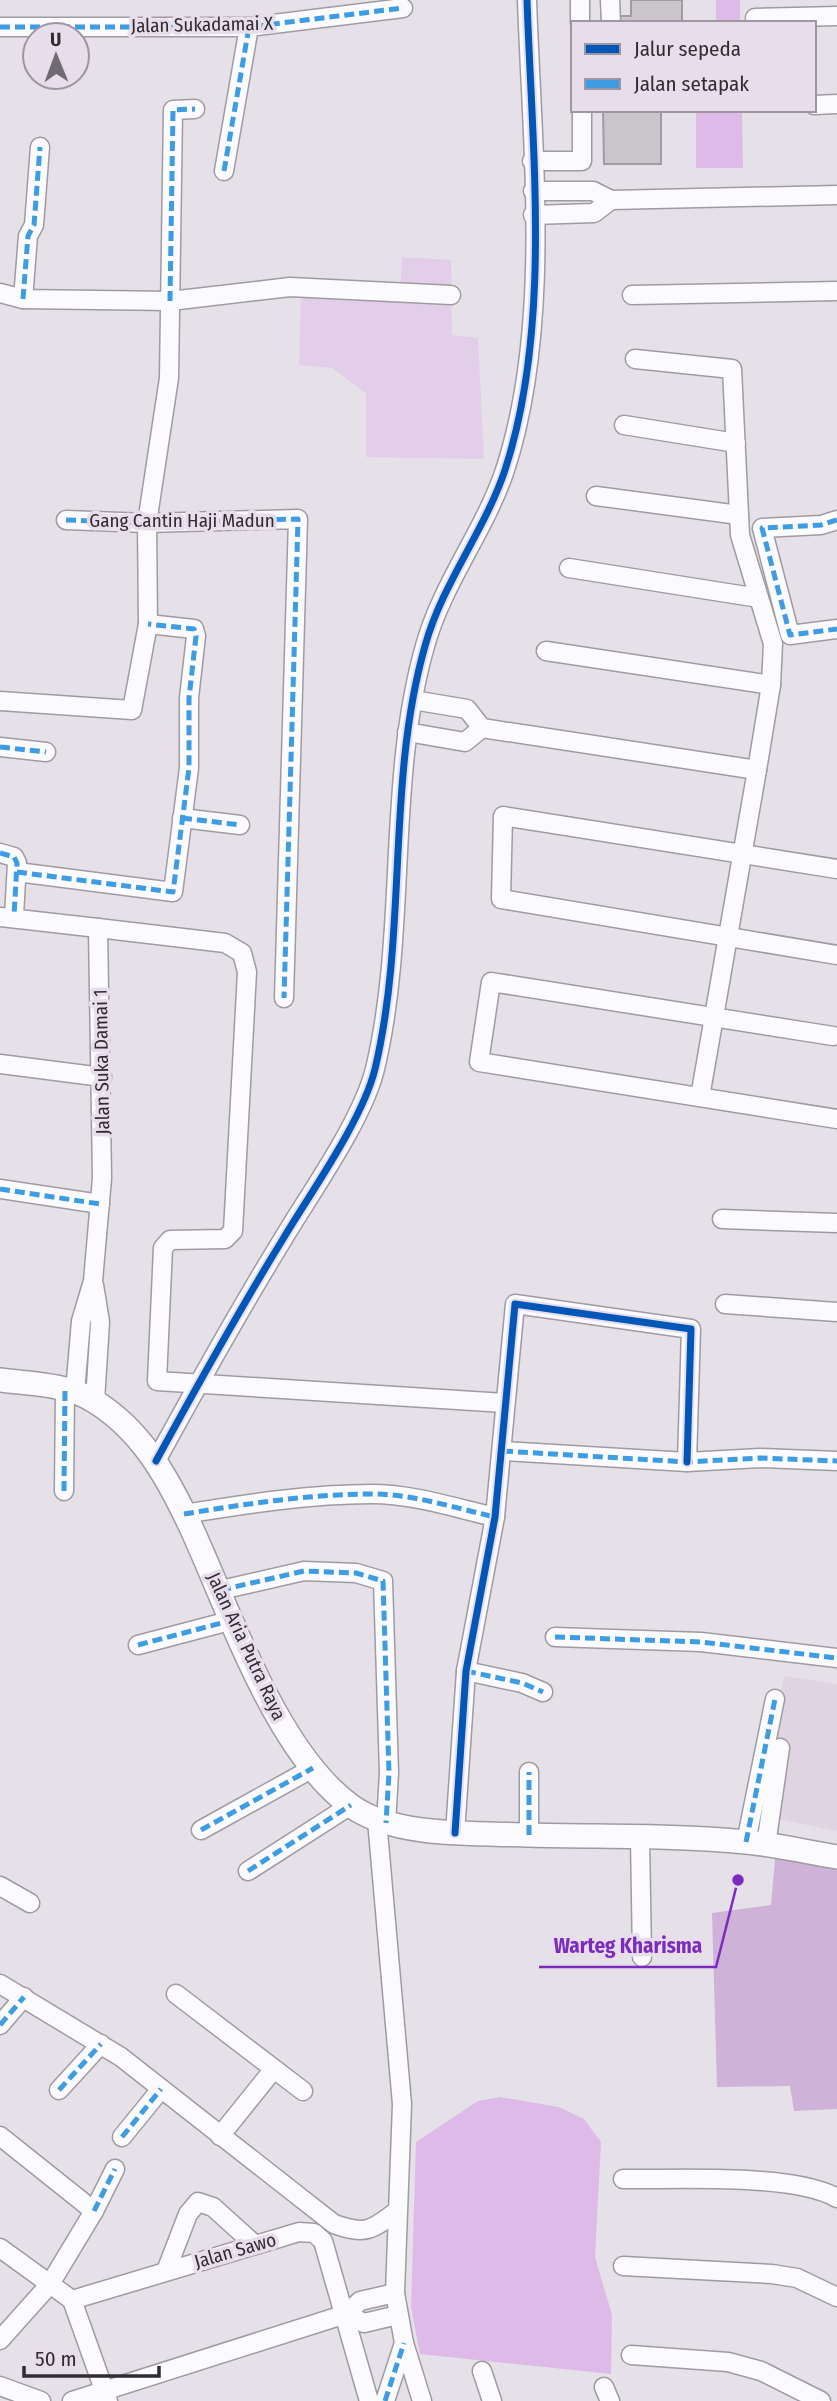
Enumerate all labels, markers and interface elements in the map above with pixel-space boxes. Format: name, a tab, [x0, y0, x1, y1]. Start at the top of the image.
street label: Jalan Sukadamai X	[131, 12, 274, 37]
north arrow	[21, 21, 91, 91]
legend	[571, 21, 816, 112]
text: U	[50, 28, 61, 51]
text: Jalur sepeda	[634, 36, 741, 62]
text: Jalan setapak	[634, 71, 749, 97]
street label: Gang Cantin Haji Madun	[89, 509, 275, 532]
street label: Jalan Suka Damai 1	[89, 989, 114, 1135]
street label: Jalan Aria Putra Raya	[202, 1569, 291, 1724]
callout: Warteg Kharisma	[539, 1925, 716, 1967]
text: Warteg Kharisma	[554, 1933, 702, 1959]
street label: Jalan Sawo	[192, 2228, 279, 2273]
scale bar	[24, 2334, 159, 2378]
text: 50 m	[35, 2346, 77, 2372]

